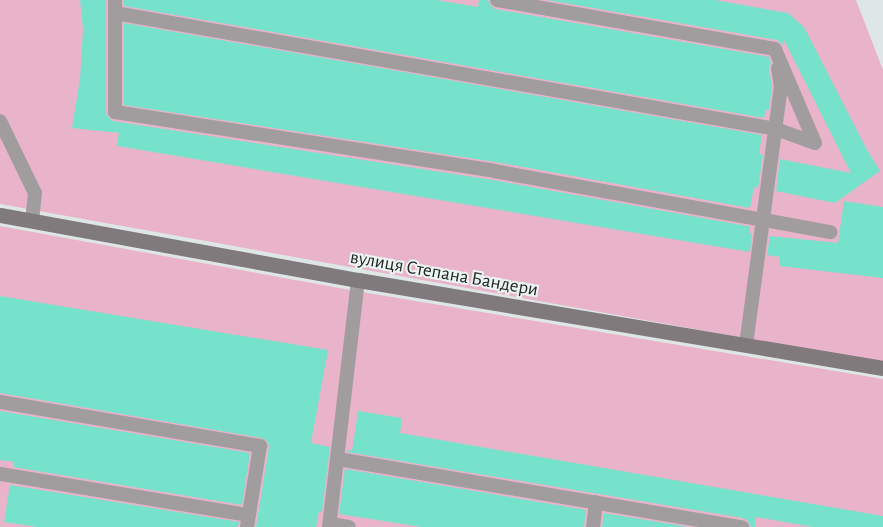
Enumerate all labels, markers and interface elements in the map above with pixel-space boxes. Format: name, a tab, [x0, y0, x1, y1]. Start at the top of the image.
street label: вулиця Степана Бандери	[348, 246, 540, 302]

